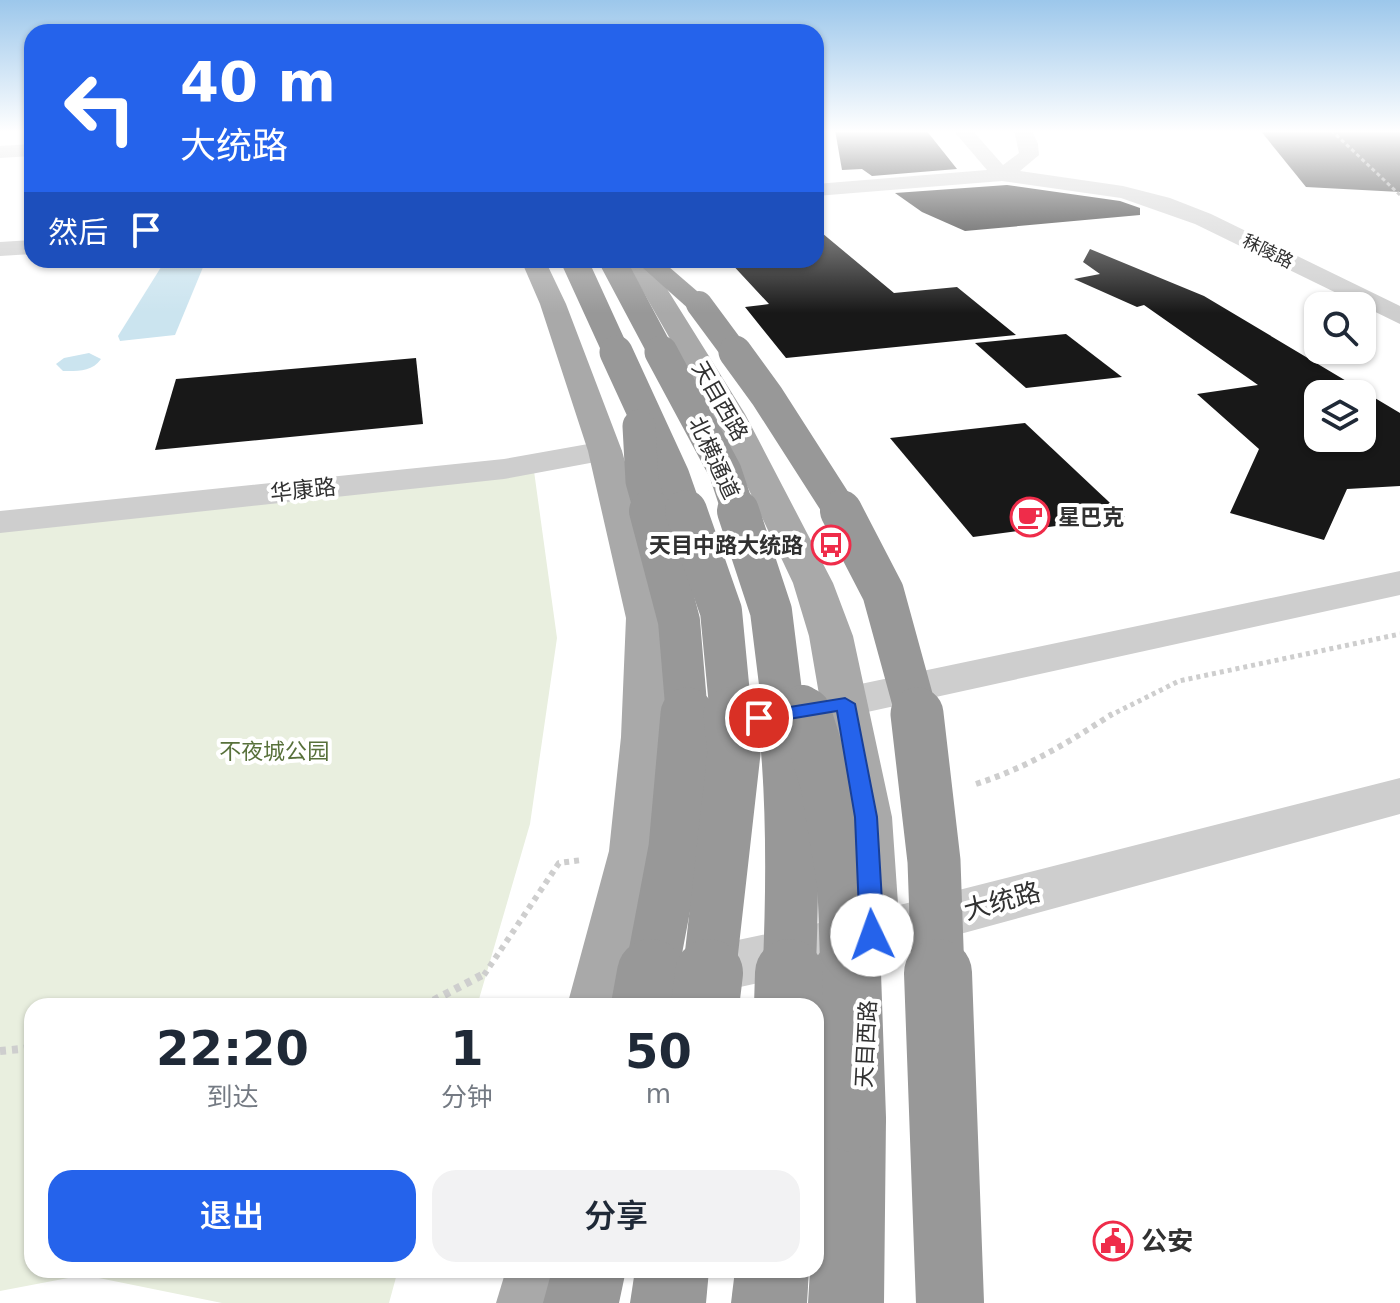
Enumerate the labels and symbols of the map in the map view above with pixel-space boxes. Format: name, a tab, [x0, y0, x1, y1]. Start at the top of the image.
street label: 秣陵路	[1239, 230, 1297, 272]
street label: 天目西路	[687, 357, 753, 445]
street label: 北横通道	[684, 413, 744, 503]
street label: 华康路	[269, 474, 337, 506]
cafe icon: 星巴克	[1009, 496, 1051, 538]
place label: 星巴克	[1058, 505, 1124, 530]
bus stop icon: 天目中路大统路	[810, 524, 852, 566]
place label: 天目中路大统路	[649, 533, 803, 558]
pin	[725, 684, 793, 752]
park label: 不夜城公园	[219, 739, 329, 764]
street label: 大统路	[960, 876, 1044, 926]
position arrow	[830, 893, 914, 977]
street label: 天目西路	[851, 999, 881, 1089]
public building icon: 公安	[1092, 1220, 1134, 1262]
place label: 公安	[1141, 1226, 1193, 1256]

